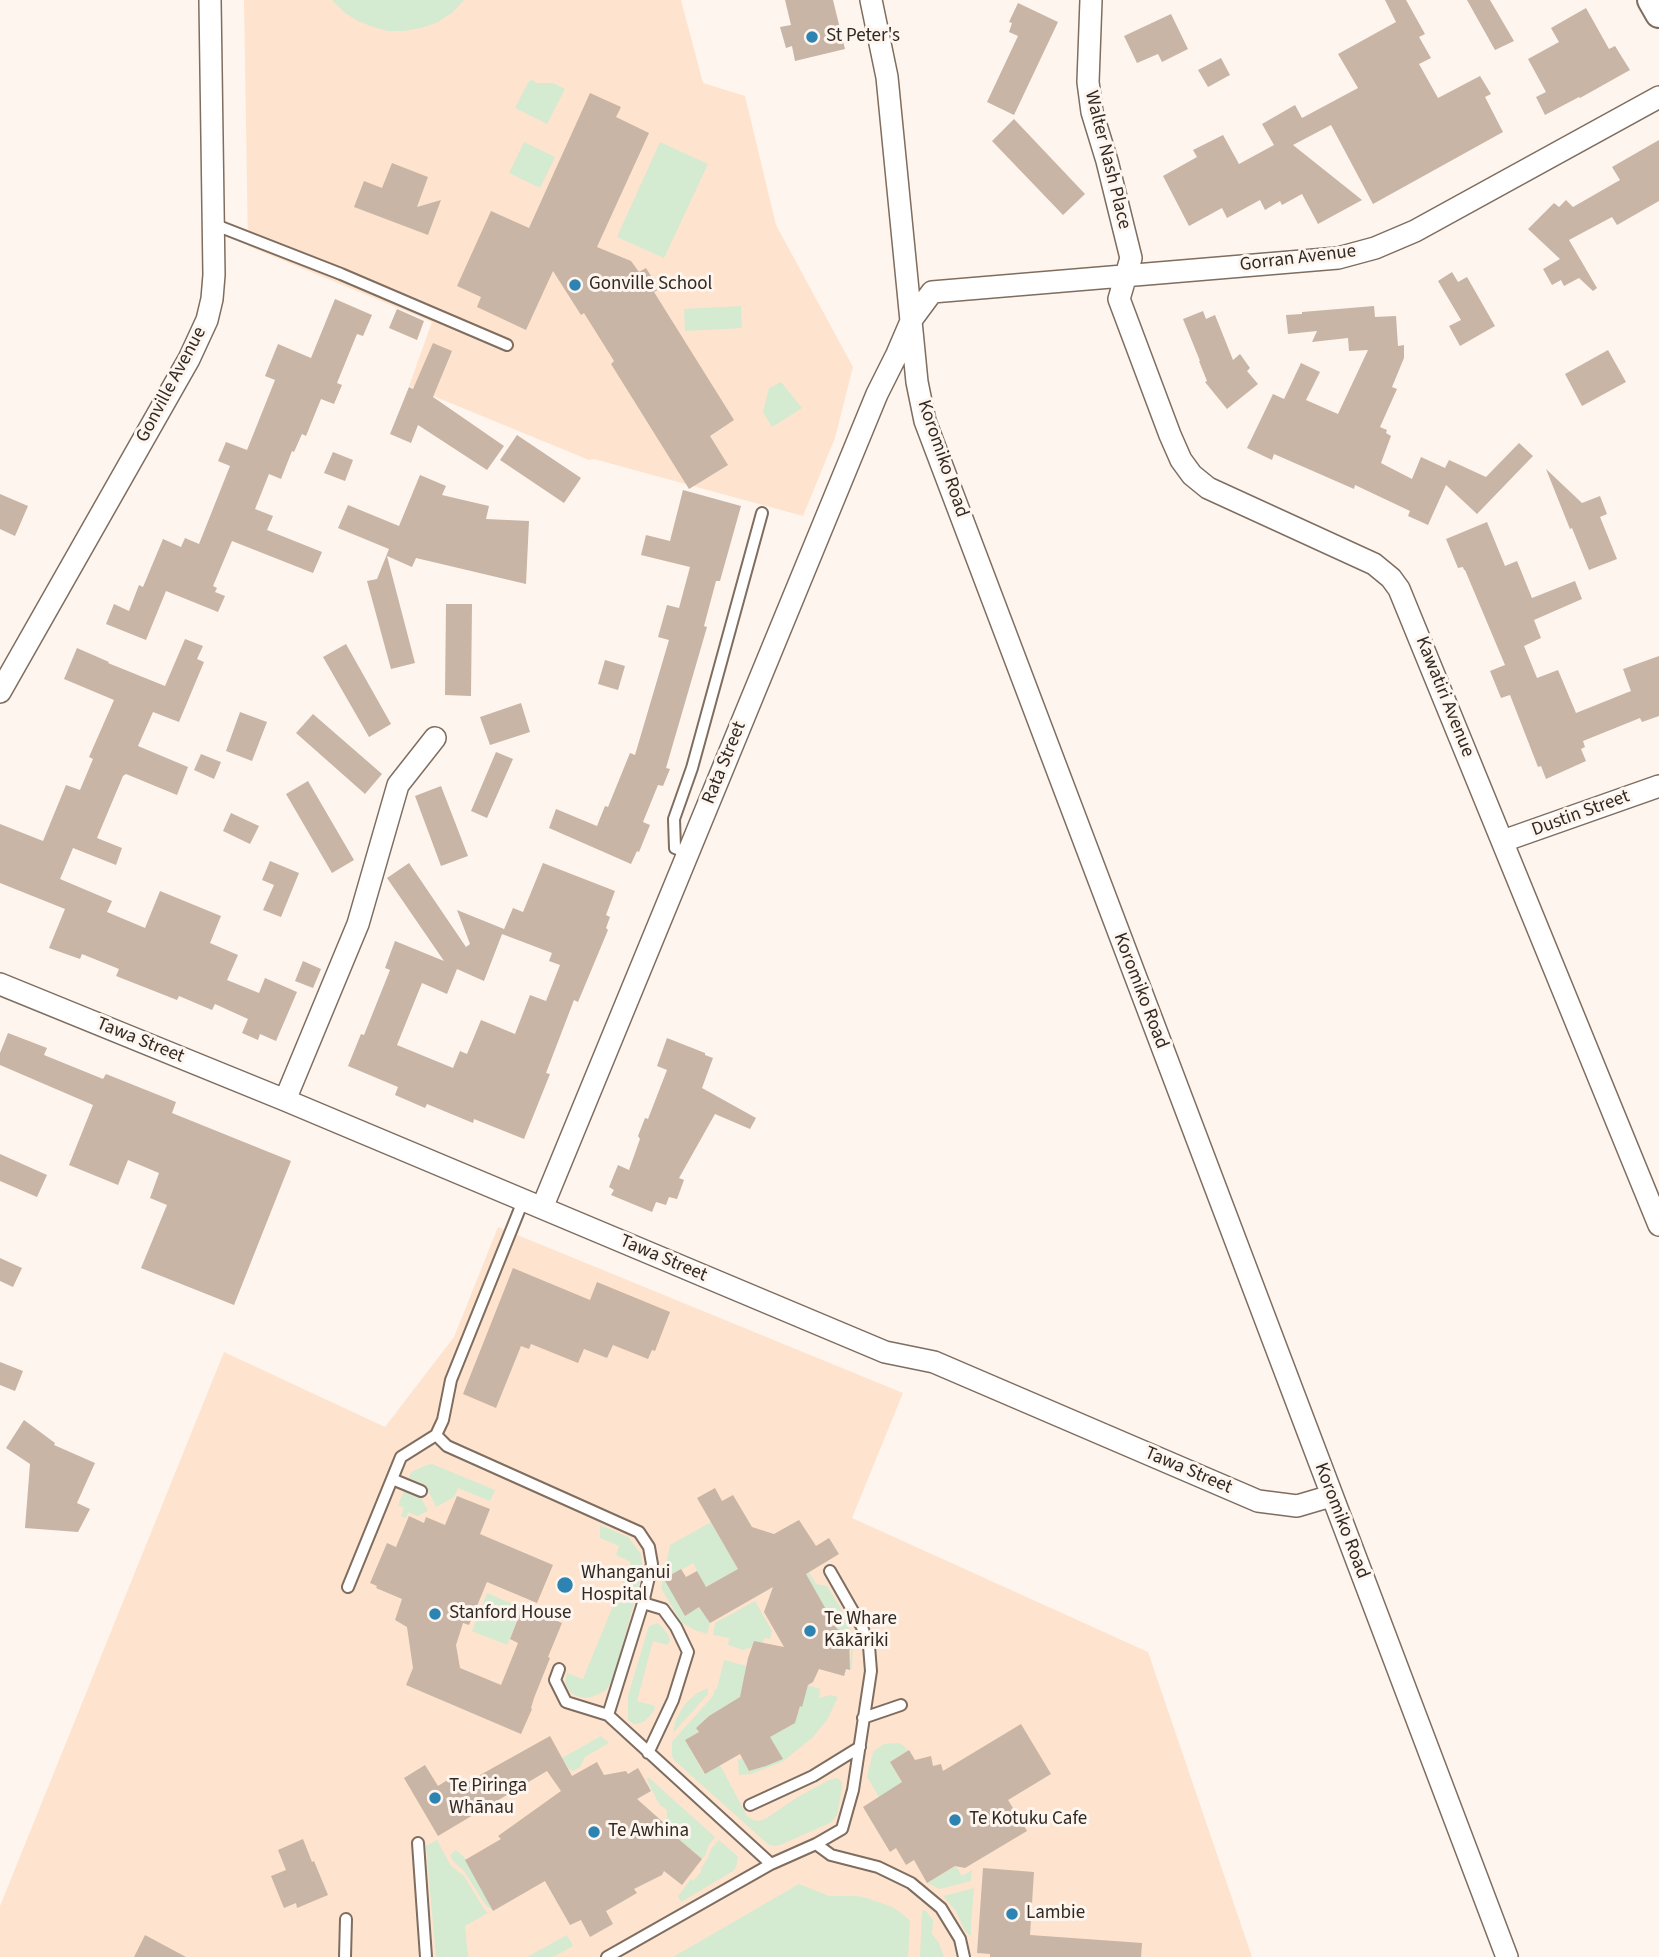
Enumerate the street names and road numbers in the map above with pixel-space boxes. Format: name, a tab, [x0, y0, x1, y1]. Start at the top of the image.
street label: Walter Nash Place	[1079, 88, 1135, 232]
street label: Gorran Avenue	[1239, 241, 1357, 277]
street label: Gonville Avenue	[132, 323, 212, 447]
street label: Koromiko Road	[911, 398, 973, 520]
street label: Kawatiri Avenue	[1409, 633, 1479, 761]
street label: Rata Street	[698, 718, 752, 808]
street label: Dustin Street	[1529, 786, 1633, 842]
street label: Koromiko Road	[1107, 930, 1173, 1052]
street label: Tawa Street	[93, 1013, 187, 1069]
street label: Tawa Street	[616, 1230, 710, 1288]
street label: Tawa Street	[1141, 1442, 1235, 1500]
street label: Koromiko Road	[1308, 1460, 1374, 1582]

